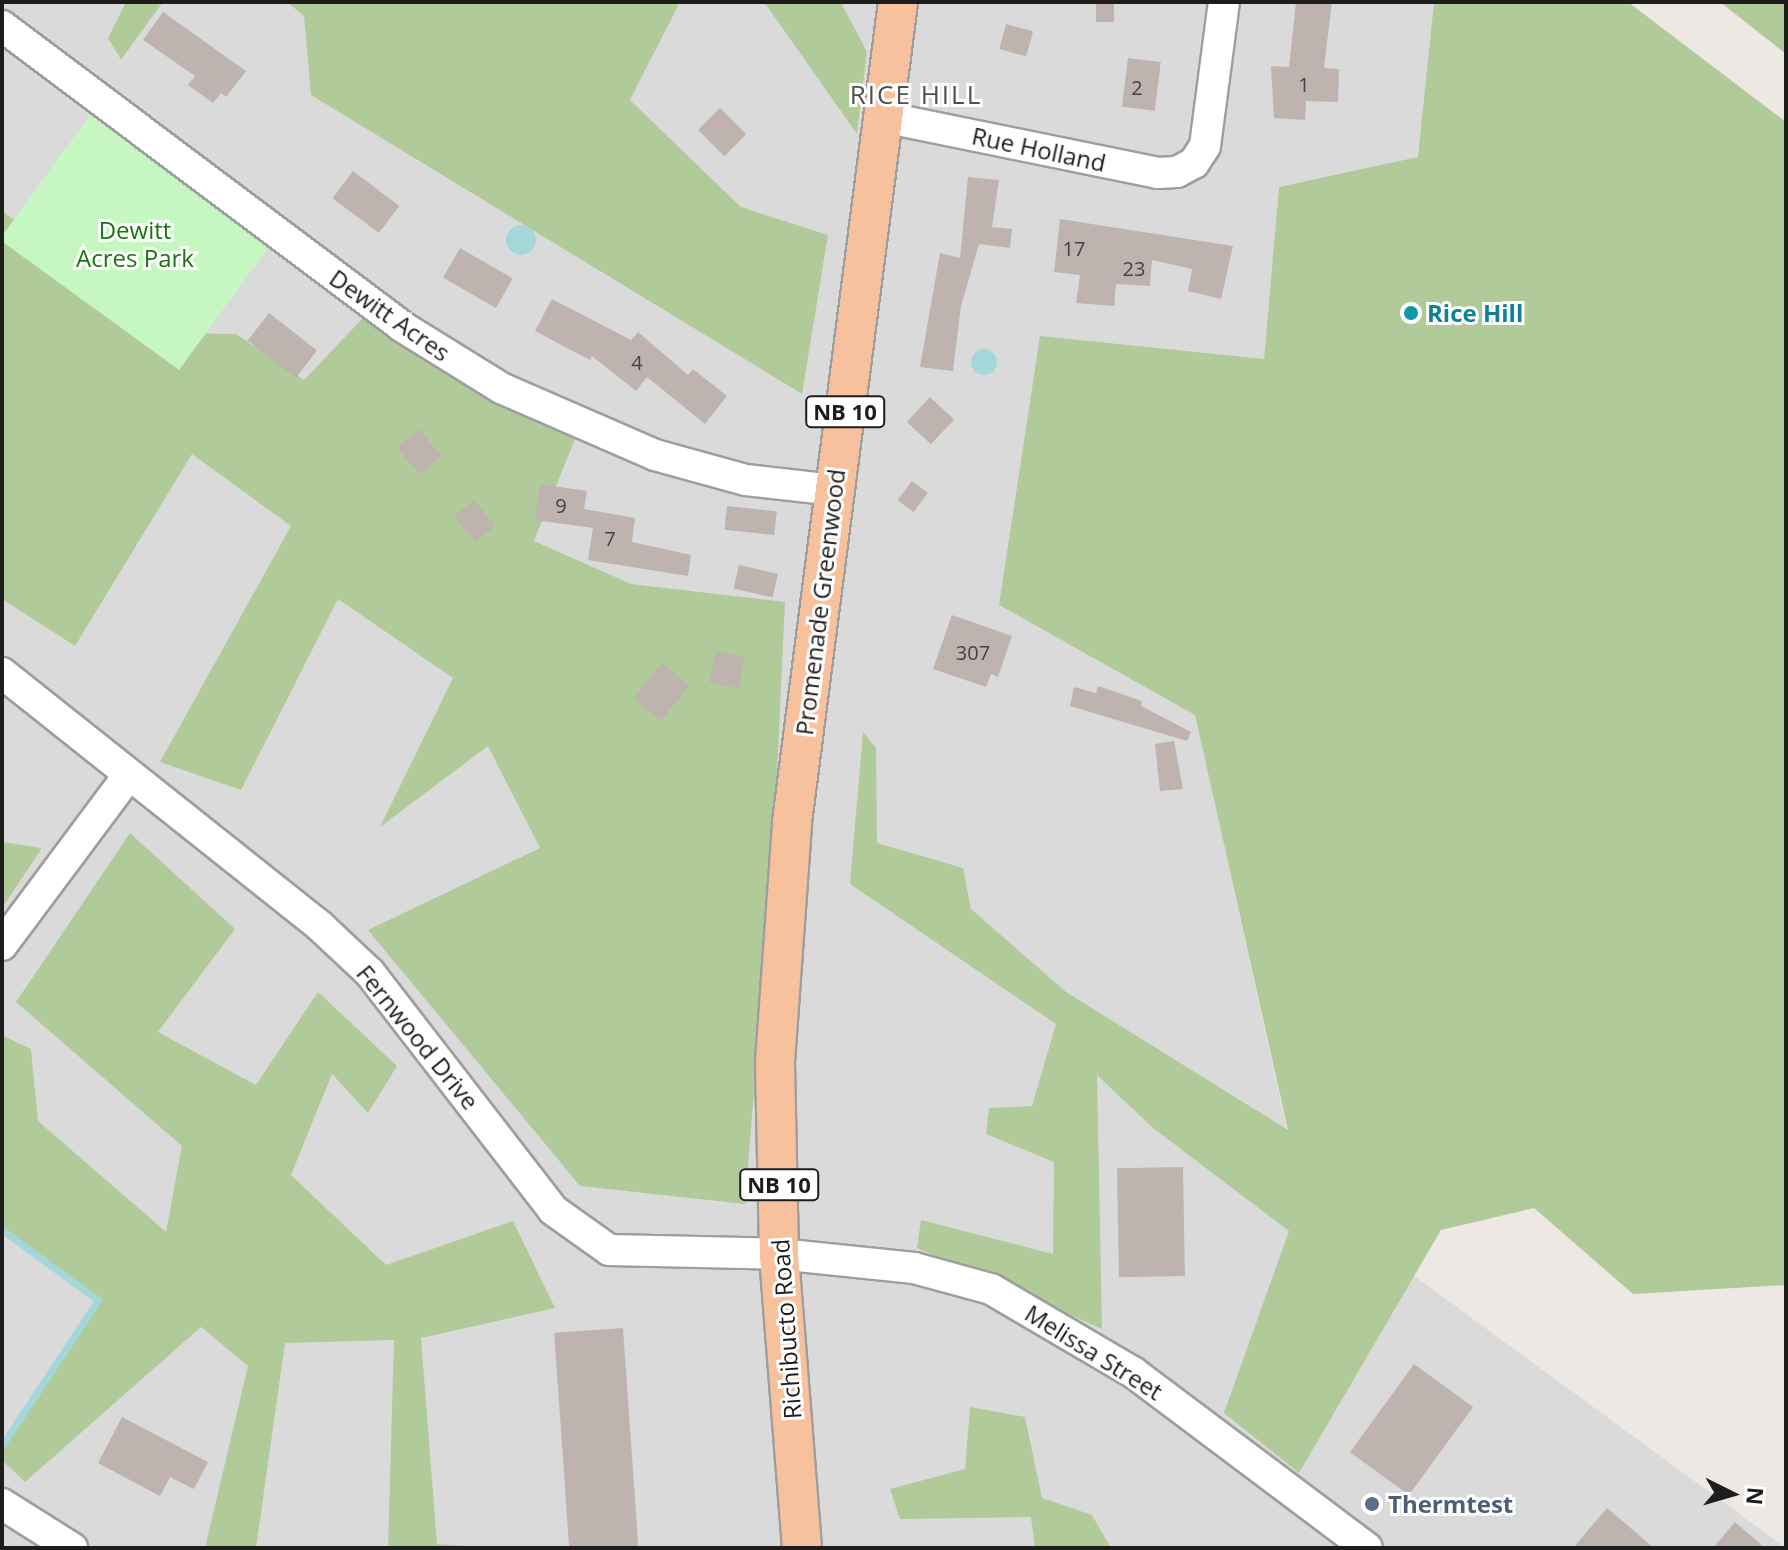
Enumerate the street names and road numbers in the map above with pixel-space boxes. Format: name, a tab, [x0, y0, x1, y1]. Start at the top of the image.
street label: Rue Holland	[969, 121, 1109, 177]
street label: Dewitt Acres	[324, 263, 456, 367]
road number: NB 10	[805, 394, 885, 430]
street label: Promenade Greenwood	[789, 467, 851, 737]
street label: Fernwood Drive	[351, 959, 485, 1115]
road number: NB 10	[739, 1167, 819, 1203]
street label: Richibucto Road	[765, 1238, 807, 1420]
street label: Melissa Street	[1020, 1298, 1168, 1406]

